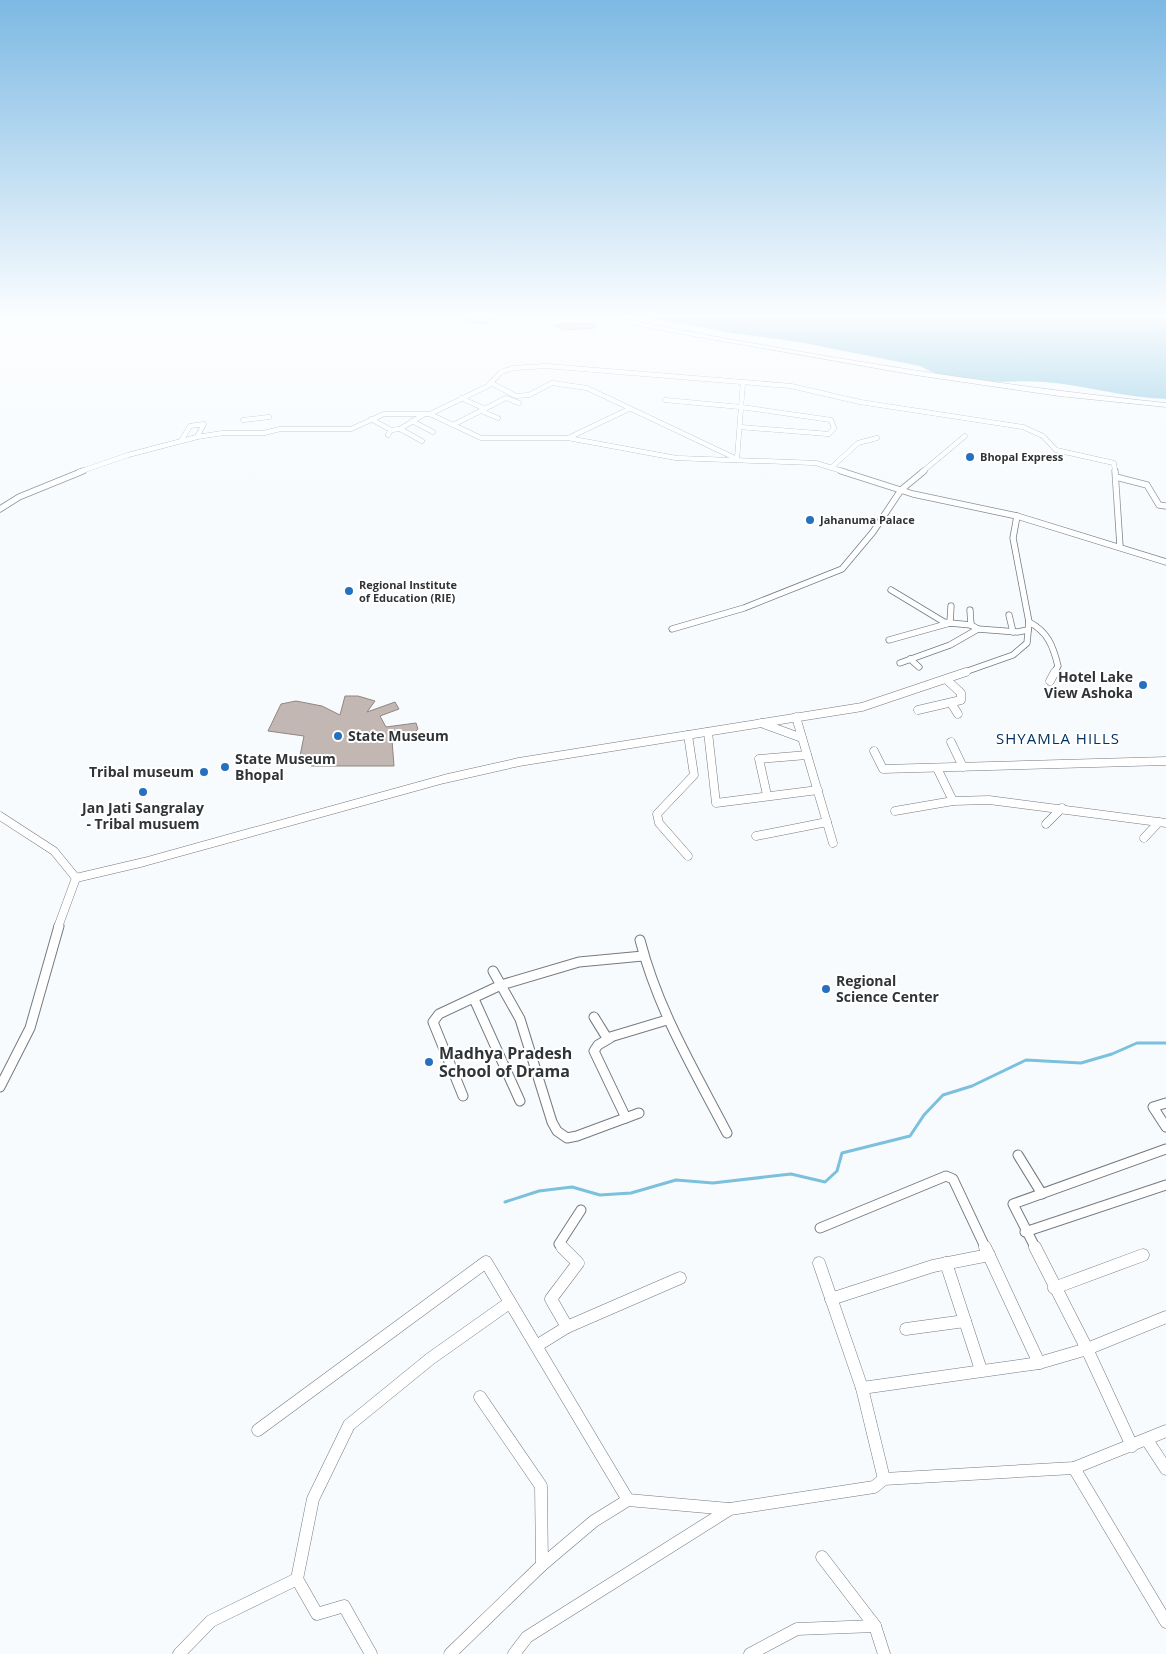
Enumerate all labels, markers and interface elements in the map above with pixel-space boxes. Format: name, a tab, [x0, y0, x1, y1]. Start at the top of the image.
place label: Bhopal Express	[980, 449, 1064, 464]
marker: Bhopal Express	[964, 451, 976, 463]
place label: Jahanuma Palace	[819, 512, 915, 527]
marker: Jahanuma Palace	[804, 514, 816, 526]
place label: Regional Institute of Education (RIE)	[359, 577, 457, 605]
marker: Regional Institute of Education (RIE)	[343, 585, 355, 597]
place label: Hotel Lake View Ashoka	[1044, 667, 1133, 702]
marker: Hotel Lake View Ashoka	[1137, 679, 1149, 691]
place label: State Museum	[348, 726, 449, 745]
district label: SHYAMLA HILLS	[996, 728, 1120, 748]
marker: State Museum	[332, 730, 344, 742]
place label: State Museum Bhopal	[235, 749, 336, 784]
marker: State Museum Bhopal	[219, 761, 231, 773]
place label: Tribal museum	[89, 762, 194, 781]
marker: Tribal museum	[198, 766, 210, 778]
marker: Jan Jati Sangralay - Tribal musuem	[137, 786, 149, 798]
place label: Jan Jati Sangralay - Tribal musuem	[80, 798, 204, 833]
place label: Regional Science Center	[836, 971, 940, 1006]
marker: Regional Science Center	[820, 983, 832, 995]
place label: Madhya Pradesh School of Drama	[439, 1042, 572, 1082]
marker: Madhya Pradesh School of Drama	[423, 1056, 435, 1068]

